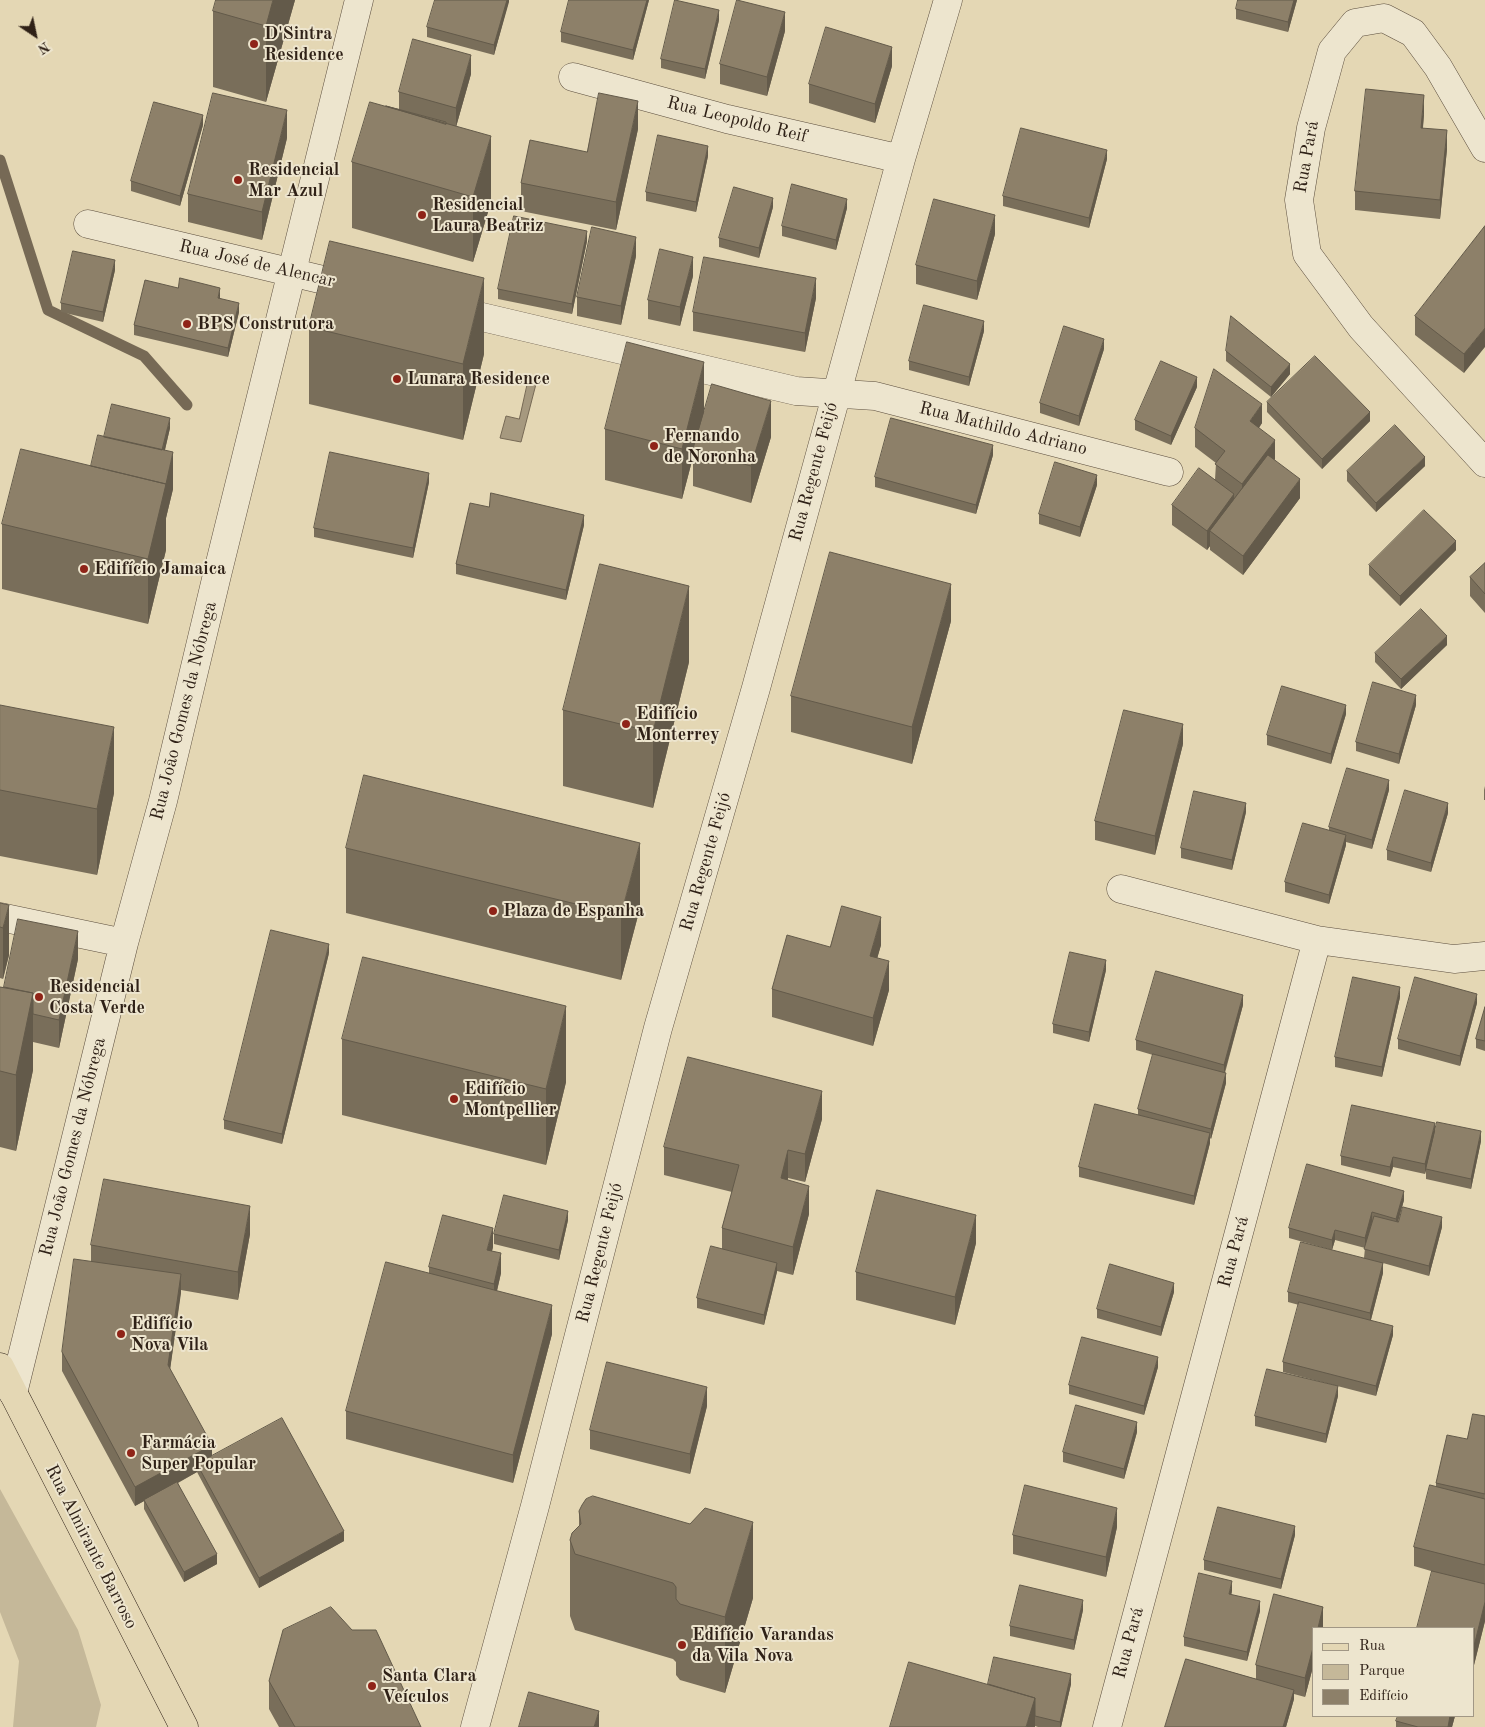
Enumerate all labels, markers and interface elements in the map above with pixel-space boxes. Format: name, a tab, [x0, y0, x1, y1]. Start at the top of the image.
north arrow	[10, 10, 60, 60]
place label: D'Sintra Residence	[264, 23, 344, 66]
marker: D'Sintra Residence	[248, 38, 260, 50]
text: N	[35, 39, 52, 56]
street label: Rua Leopoldo Reif	[664, 92, 810, 148]
street label: Rua Pará	[1290, 119, 1324, 195]
place label: Residencial Mar Azul	[248, 159, 339, 202]
marker: Residencial Mar Azul	[232, 174, 244, 186]
place label: Residencial Laura Beatriz	[432, 194, 543, 236]
marker: Residencial Laura Beatriz	[416, 209, 428, 221]
street label: Rua José de Alencar	[177, 236, 337, 292]
place label: BPS Construtora	[197, 313, 334, 335]
marker: BPS Construtora	[181, 318, 193, 330]
place label: Lunara Residence	[407, 368, 550, 390]
marker: Lunara Residence	[391, 373, 403, 385]
street label: Rua Mathildo Adriano	[917, 398, 1089, 460]
street label: Rua Regente Feijó	[785, 400, 843, 544]
place label: Fernando de Noronha	[664, 425, 756, 468]
marker: Fernando de Noronha	[648, 440, 660, 452]
place label: Edifício Jamaica	[94, 558, 226, 580]
marker: Edifício Jamaica	[78, 563, 90, 575]
street label: Rua João Gomes da Nóbrega	[146, 599, 222, 823]
place label: Edifício Monterrey	[636, 703, 720, 746]
marker: Edifício Monterrey	[620, 718, 632, 730]
street label: Rua Regente Feijó	[676, 790, 736, 934]
place label: Plaza de Espanha	[503, 900, 644, 922]
marker: Plaza de Espanha	[487, 905, 499, 917]
place label: Residencial Costa Verde	[49, 976, 145, 1019]
marker: Residencial Costa Verde	[33, 991, 45, 1003]
street label: Rua João Gomes da Nóbrega	[35, 1035, 111, 1259]
place label: Edifício Montpellier	[464, 1078, 557, 1120]
marker: Edifício Montpellier	[448, 1093, 460, 1105]
street label: Rua Regente Feijó	[572, 1181, 628, 1325]
street label: Rua Pará	[1214, 1214, 1254, 1290]
place label: Edifício Nova Vila	[131, 1313, 208, 1356]
marker: Edifício Nova Vila	[115, 1328, 127, 1340]
place label: Farmácia Super Popular	[141, 1432, 256, 1475]
marker: Farmácia Super Popular	[125, 1447, 137, 1459]
street label: Rua Almirante Barroso	[40, 1461, 142, 1633]
street label: Rua Pará	[1109, 1605, 1149, 1681]
place label: Edifício Varandas da Vila Nova	[692, 1624, 834, 1666]
legend	[1312, 1627, 1475, 1717]
marker: Edifício Varandas da Vila Nova	[676, 1639, 688, 1651]
text: Rua	[1359, 1639, 1385, 1654]
text: Parque	[1359, 1664, 1405, 1679]
place label: Santa Clara Veículos	[382, 1665, 477, 1708]
marker: Santa Clara Veículos	[366, 1680, 378, 1692]
text: Edifício	[1359, 1689, 1408, 1704]

